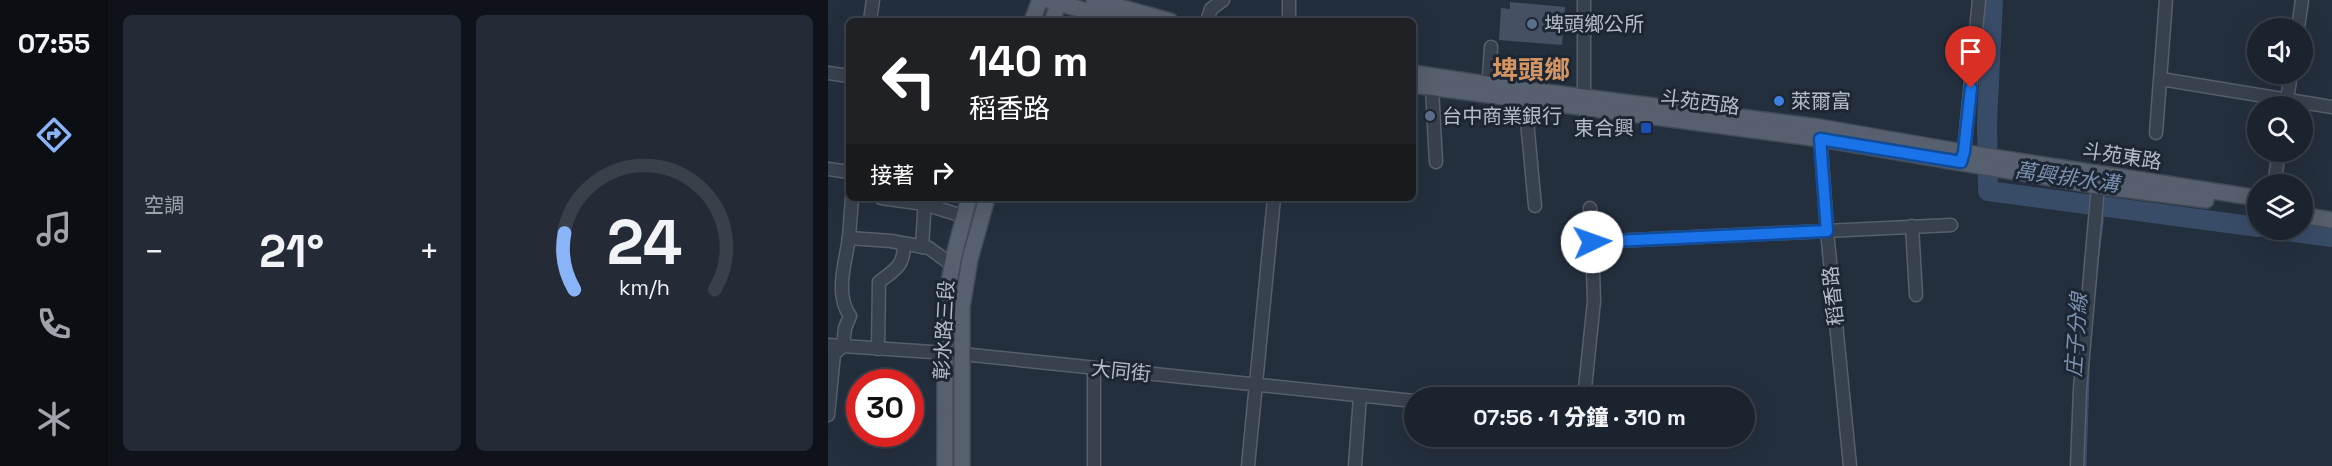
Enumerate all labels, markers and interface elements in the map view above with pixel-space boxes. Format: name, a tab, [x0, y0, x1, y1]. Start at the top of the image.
place label: 埤頭鄉公所	[1544, 11, 1644, 37]
marker: 埤頭鄉公所	[1525, 17, 1539, 31]
map controls	[2247, 18, 2313, 240]
button: sound	[2247, 18, 2313, 84]
text: 07:55	[18, 26, 90, 61]
pin	[1945, 26, 1996, 88]
text: 140 m	[969, 35, 1088, 88]
icon: arrive	[1954, 35, 1987, 68]
icon: left	[870, 42, 948, 120]
district label: 埤頭鄉	[1492, 53, 1570, 87]
street label: 斗苑西路	[1659, 84, 1741, 120]
place label: 萊爾富	[1791, 88, 1851, 114]
text: 稻香路	[969, 91, 1050, 126]
marker: 萊爾富	[1772, 94, 1786, 108]
button: search	[2247, 96, 2313, 162]
place label: 台中商業銀行	[1442, 103, 1562, 129]
marker: 台中商業銀行	[1423, 109, 1437, 123]
icon: directions	[33, 114, 75, 156]
place label: 東合興	[1574, 115, 1634, 141]
marker: 東合興	[1639, 121, 1653, 135]
street label: 斗苑東路	[2080, 137, 2164, 175]
icon: right	[926, 156, 959, 189]
water label: 萬興排水溝	[2013, 156, 2124, 198]
text: 接著	[870, 161, 914, 189]
button: layers	[2247, 174, 2313, 240]
text: 空調	[144, 192, 184, 218]
text: 24	[606, 203, 682, 282]
icon: music	[33, 208, 75, 250]
position arrow	[1560, 210, 1624, 274]
text: 21°	[259, 223, 324, 280]
text: −	[144, 231, 164, 273]
text: +	[419, 231, 440, 273]
street label: 稻香路	[1817, 265, 1849, 327]
text: km/h	[619, 274, 670, 301]
street label: 彰水路三段	[928, 279, 960, 381]
water label: 庄子分線	[2060, 290, 2093, 378]
icon: phone	[33, 303, 75, 345]
street label: 大同街	[1090, 355, 1152, 387]
speed limit sign: 30	[846, 369, 924, 447]
icon: climate	[33, 398, 75, 440]
text: 07:56 · 1 分鐘 · 310 m	[1473, 403, 1686, 431]

